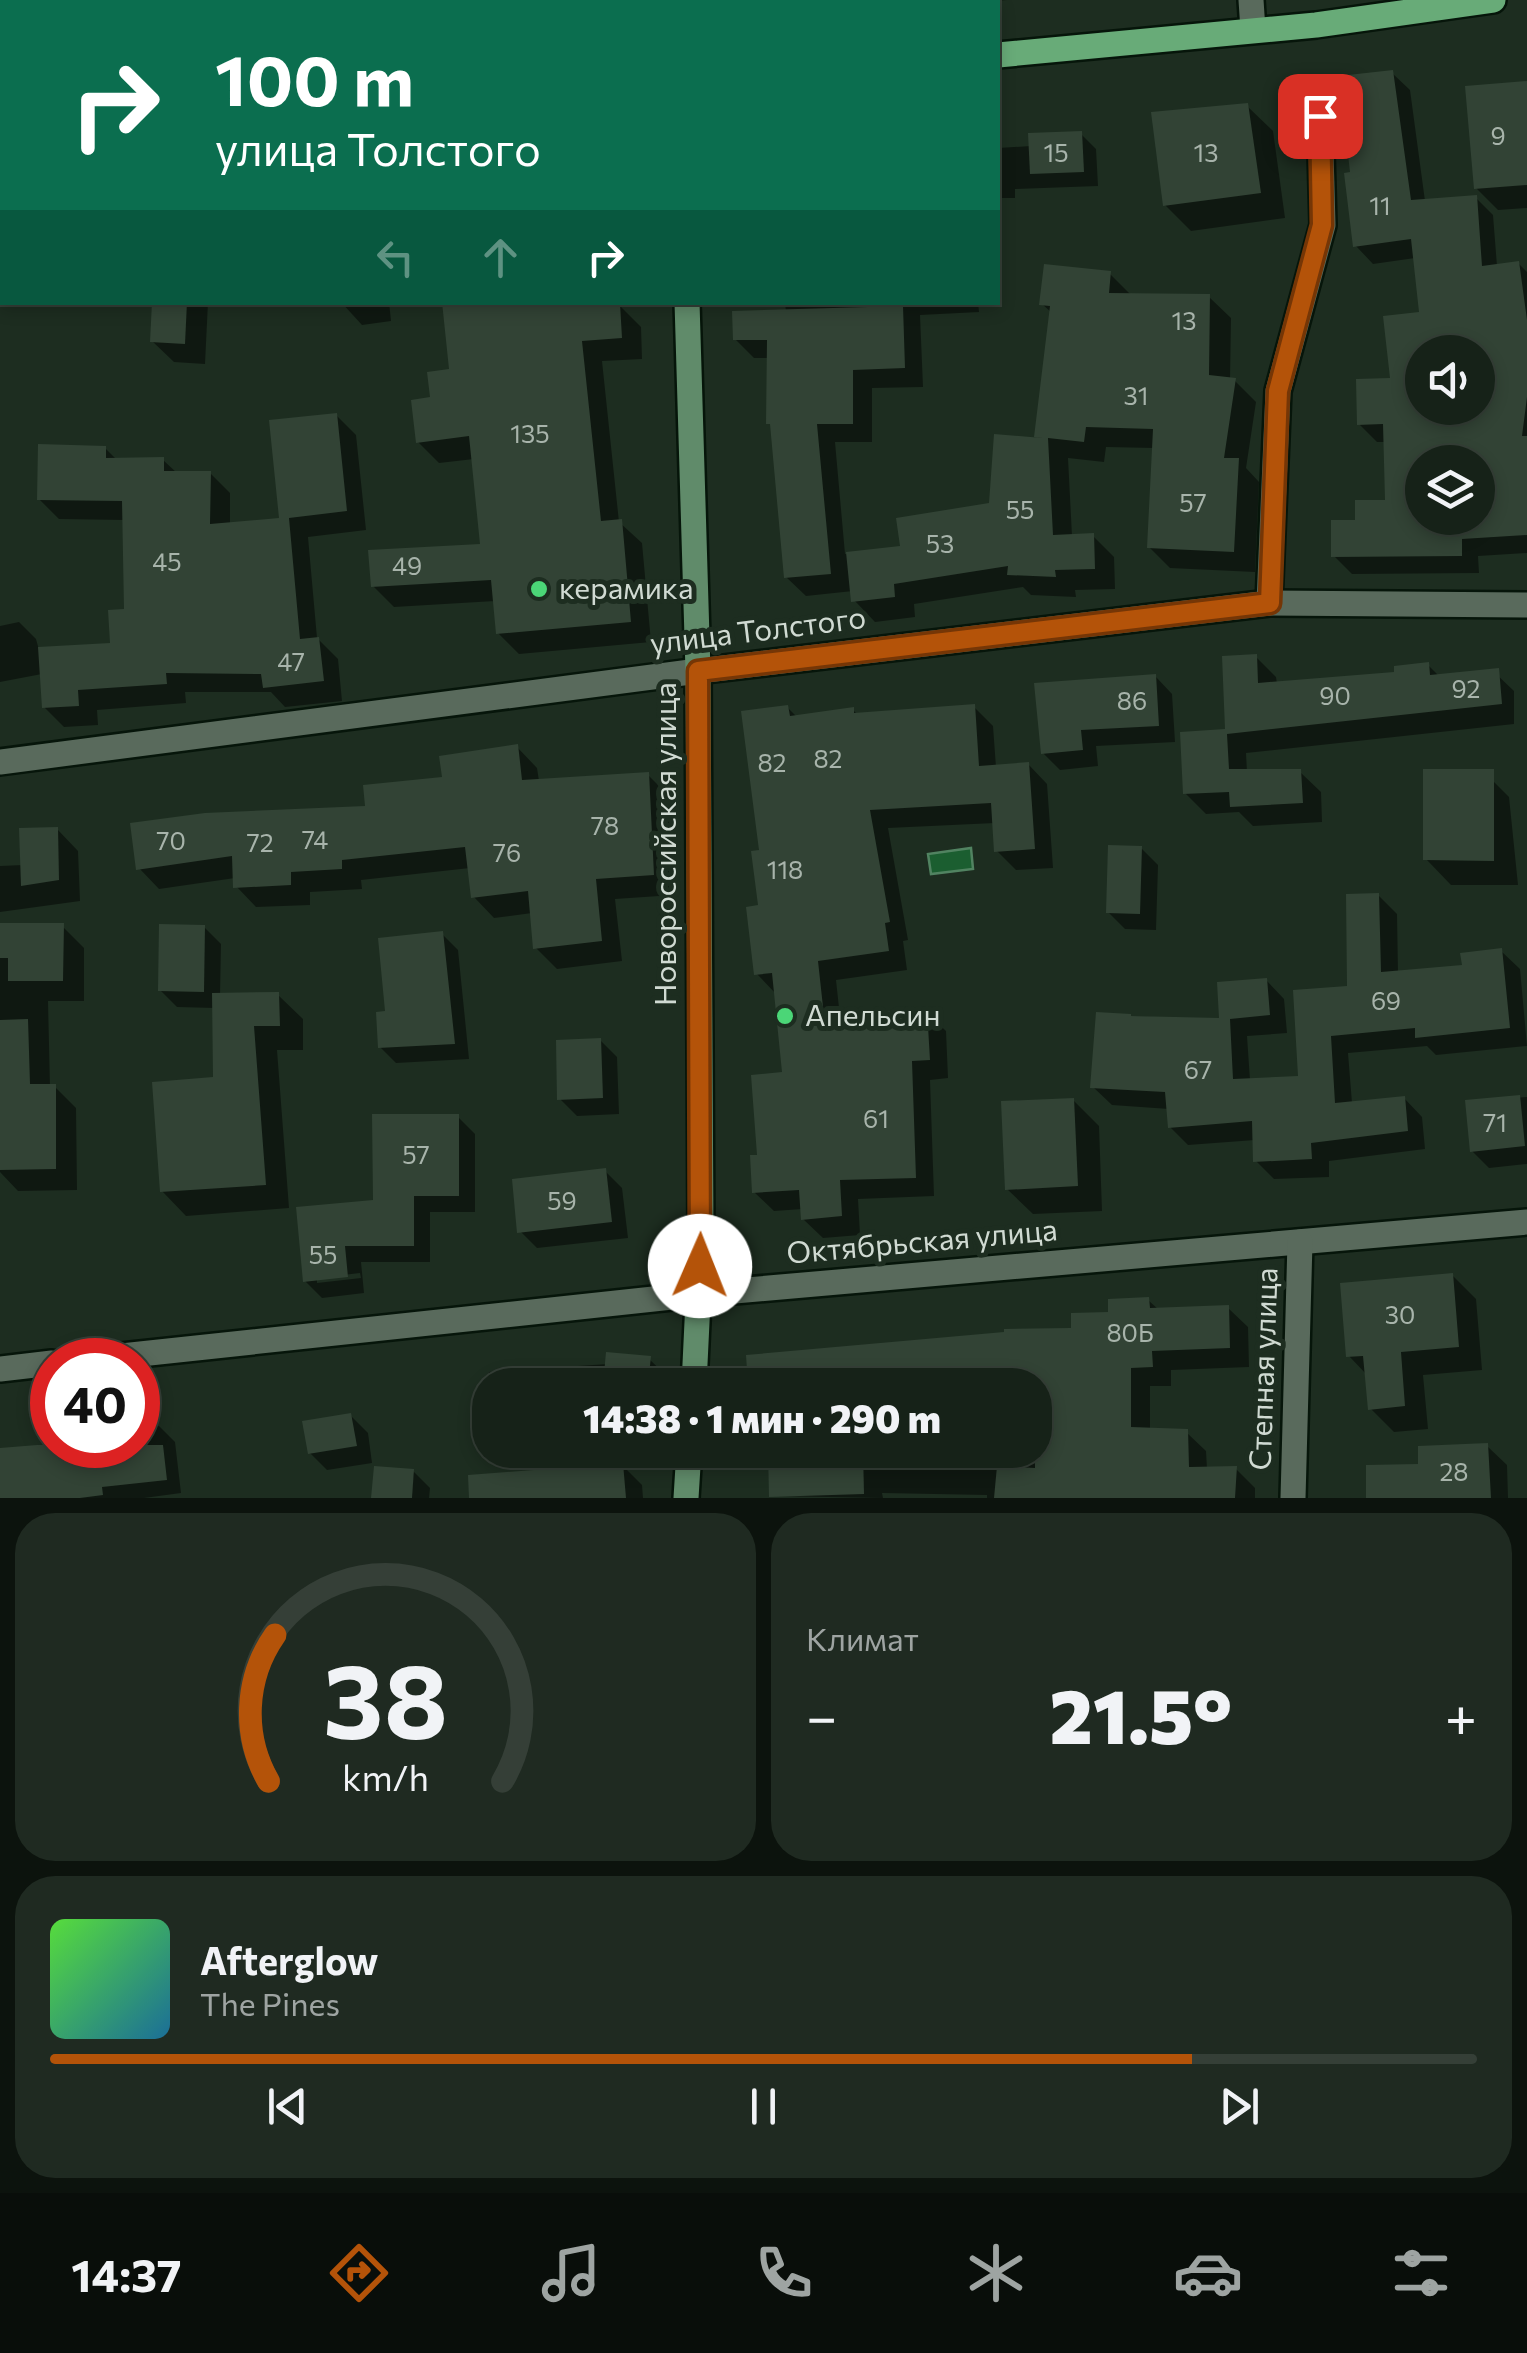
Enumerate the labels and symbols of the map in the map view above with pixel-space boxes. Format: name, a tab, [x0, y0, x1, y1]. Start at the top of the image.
pin	[1278, 74, 1363, 159]
house number: 9	[1490, 120, 1506, 150]
house number: 15	[1043, 137, 1069, 167]
house number: 13	[1194, 137, 1218, 167]
house number: 11	[1369, 190, 1391, 220]
house number: 13	[1172, 305, 1196, 335]
house number: 31	[1124, 380, 1148, 410]
house number: 135	[510, 418, 550, 448]
house number: 57	[1179, 487, 1207, 517]
house number: 55	[1006, 494, 1034, 524]
house number: 53	[926, 528, 954, 558]
house number: 45	[152, 546, 182, 576]
house number: 49	[392, 550, 422, 580]
place label: керамика	[559, 568, 693, 605]
marker: керамика	[528, 578, 550, 600]
street label: улица Толстого	[648, 597, 868, 660]
house number: 47	[277, 646, 305, 676]
house number: 92	[1452, 673, 1480, 703]
house number: 90	[1319, 680, 1351, 710]
street label: Новороссийская улица	[645, 682, 682, 1006]
house number: 86	[1117, 685, 1147, 715]
house number: 82	[814, 743, 842, 773]
house number: 82	[758, 747, 786, 777]
house number: 78	[591, 810, 619, 840]
house number: 74	[302, 824, 328, 854]
house number: 70	[156, 825, 186, 855]
house number: 72	[246, 827, 274, 857]
house number: 76	[493, 837, 521, 867]
house number: 118	[767, 854, 803, 884]
house number: 69	[1371, 985, 1401, 1015]
place label: Апельсин	[805, 995, 940, 1032]
marker: Апельсин	[774, 1005, 796, 1027]
house number: 67	[1184, 1054, 1212, 1084]
house number: 61	[863, 1103, 889, 1133]
house number: 71	[1483, 1107, 1507, 1137]
house number: 57	[402, 1139, 430, 1169]
house number: 59	[547, 1185, 577, 1215]
street label: Октябрьская улица	[785, 1209, 1059, 1270]
position arrow	[648, 1214, 752, 1318]
house number: 55	[309, 1239, 337, 1269]
street label: Степная улица	[1239, 1267, 1284, 1471]
house number: 30	[1385, 1299, 1415, 1329]
house number: 80Б	[1106, 1317, 1154, 1347]
speed limit sign: 40	[30, 1338, 160, 1468]
house number: 28	[1440, 1456, 1468, 1486]

